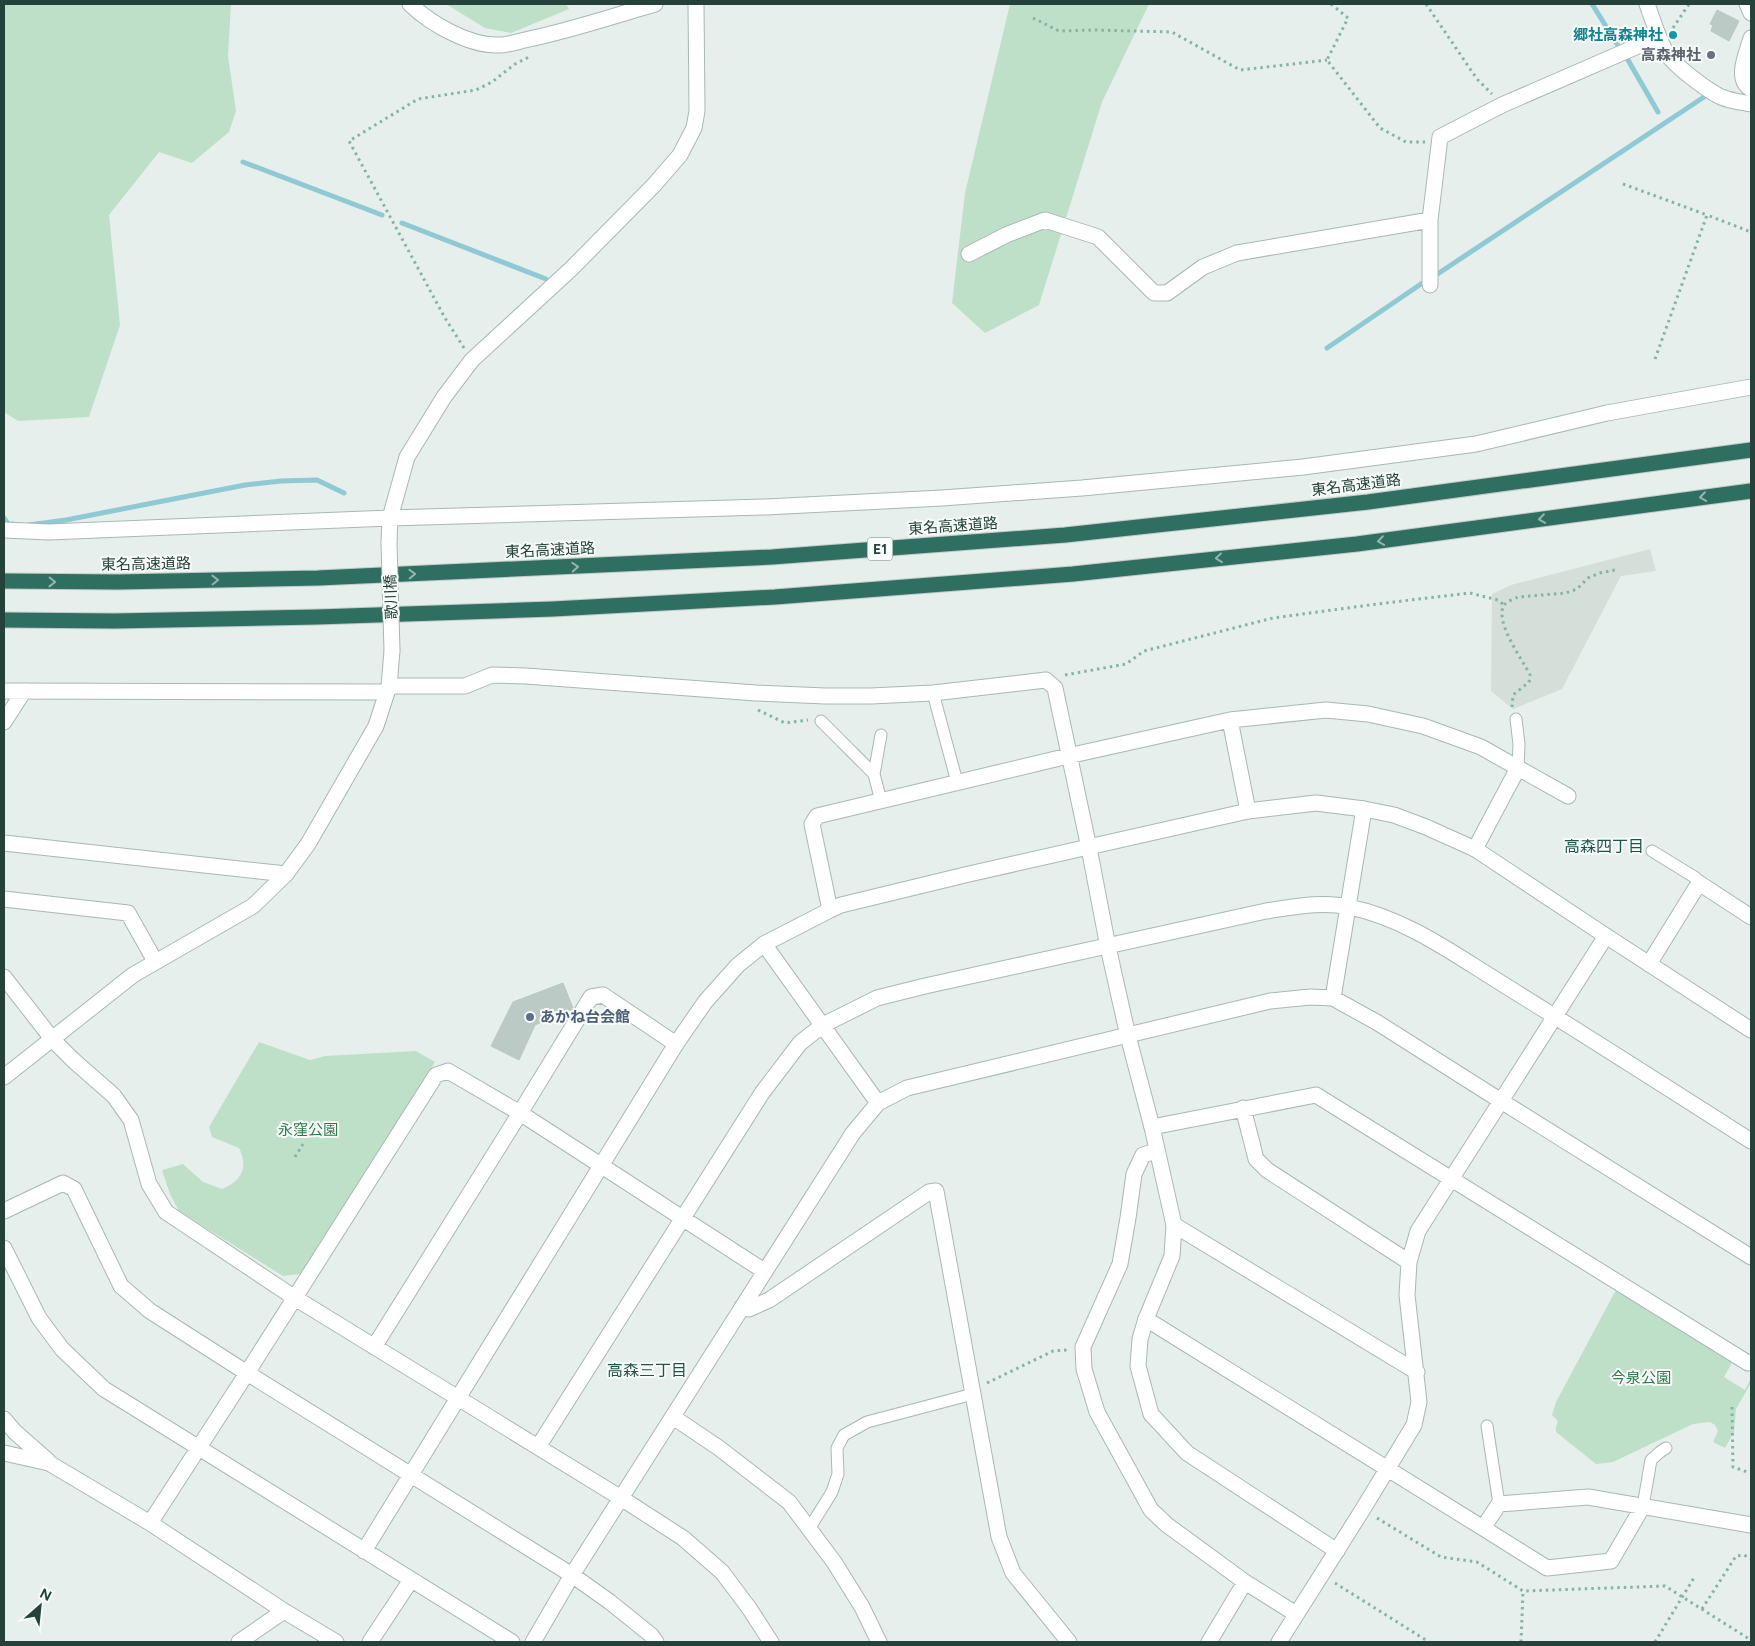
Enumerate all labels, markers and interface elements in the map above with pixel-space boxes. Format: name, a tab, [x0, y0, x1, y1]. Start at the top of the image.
place label: 郷社高森神社	[1573, 26, 1663, 44]
marker: 郷社高森神社	[1667, 29, 1679, 41]
place label: 高森神社	[1641, 46, 1701, 64]
marker: 高森神社	[1705, 49, 1717, 61]
street label: 東名高速道路	[1310, 471, 1402, 499]
one-way arrow	[1699, 491, 1707, 502]
one-way arrow	[1538, 513, 1546, 524]
street label: 東名高速道路	[907, 514, 999, 538]
one-way arrow	[1377, 535, 1385, 545]
road number: E1	[868, 538, 892, 560]
street label: 東名高速道路	[505, 539, 595, 561]
one-way arrow	[1215, 552, 1223, 563]
street label: 東名高速道路	[101, 554, 191, 574]
one-way arrow	[571, 561, 579, 572]
one-way arrow	[409, 568, 417, 579]
street label: 歌川橋	[381, 574, 401, 620]
one-way arrow	[212, 575, 219, 585]
one-way arrow	[49, 577, 57, 587]
district label: 高森四丁目	[1564, 837, 1644, 856]
place label: あかね台会館	[540, 1008, 630, 1026]
marker: あかね台会館	[524, 1011, 536, 1023]
park label: 永窪公園	[278, 1121, 338, 1139]
district label: 高森三丁目	[607, 1361, 687, 1380]
park label: 今泉公園	[1611, 1369, 1671, 1387]
north arrow	[15, 1581, 65, 1631]
text: N	[37, 1585, 54, 1605]

